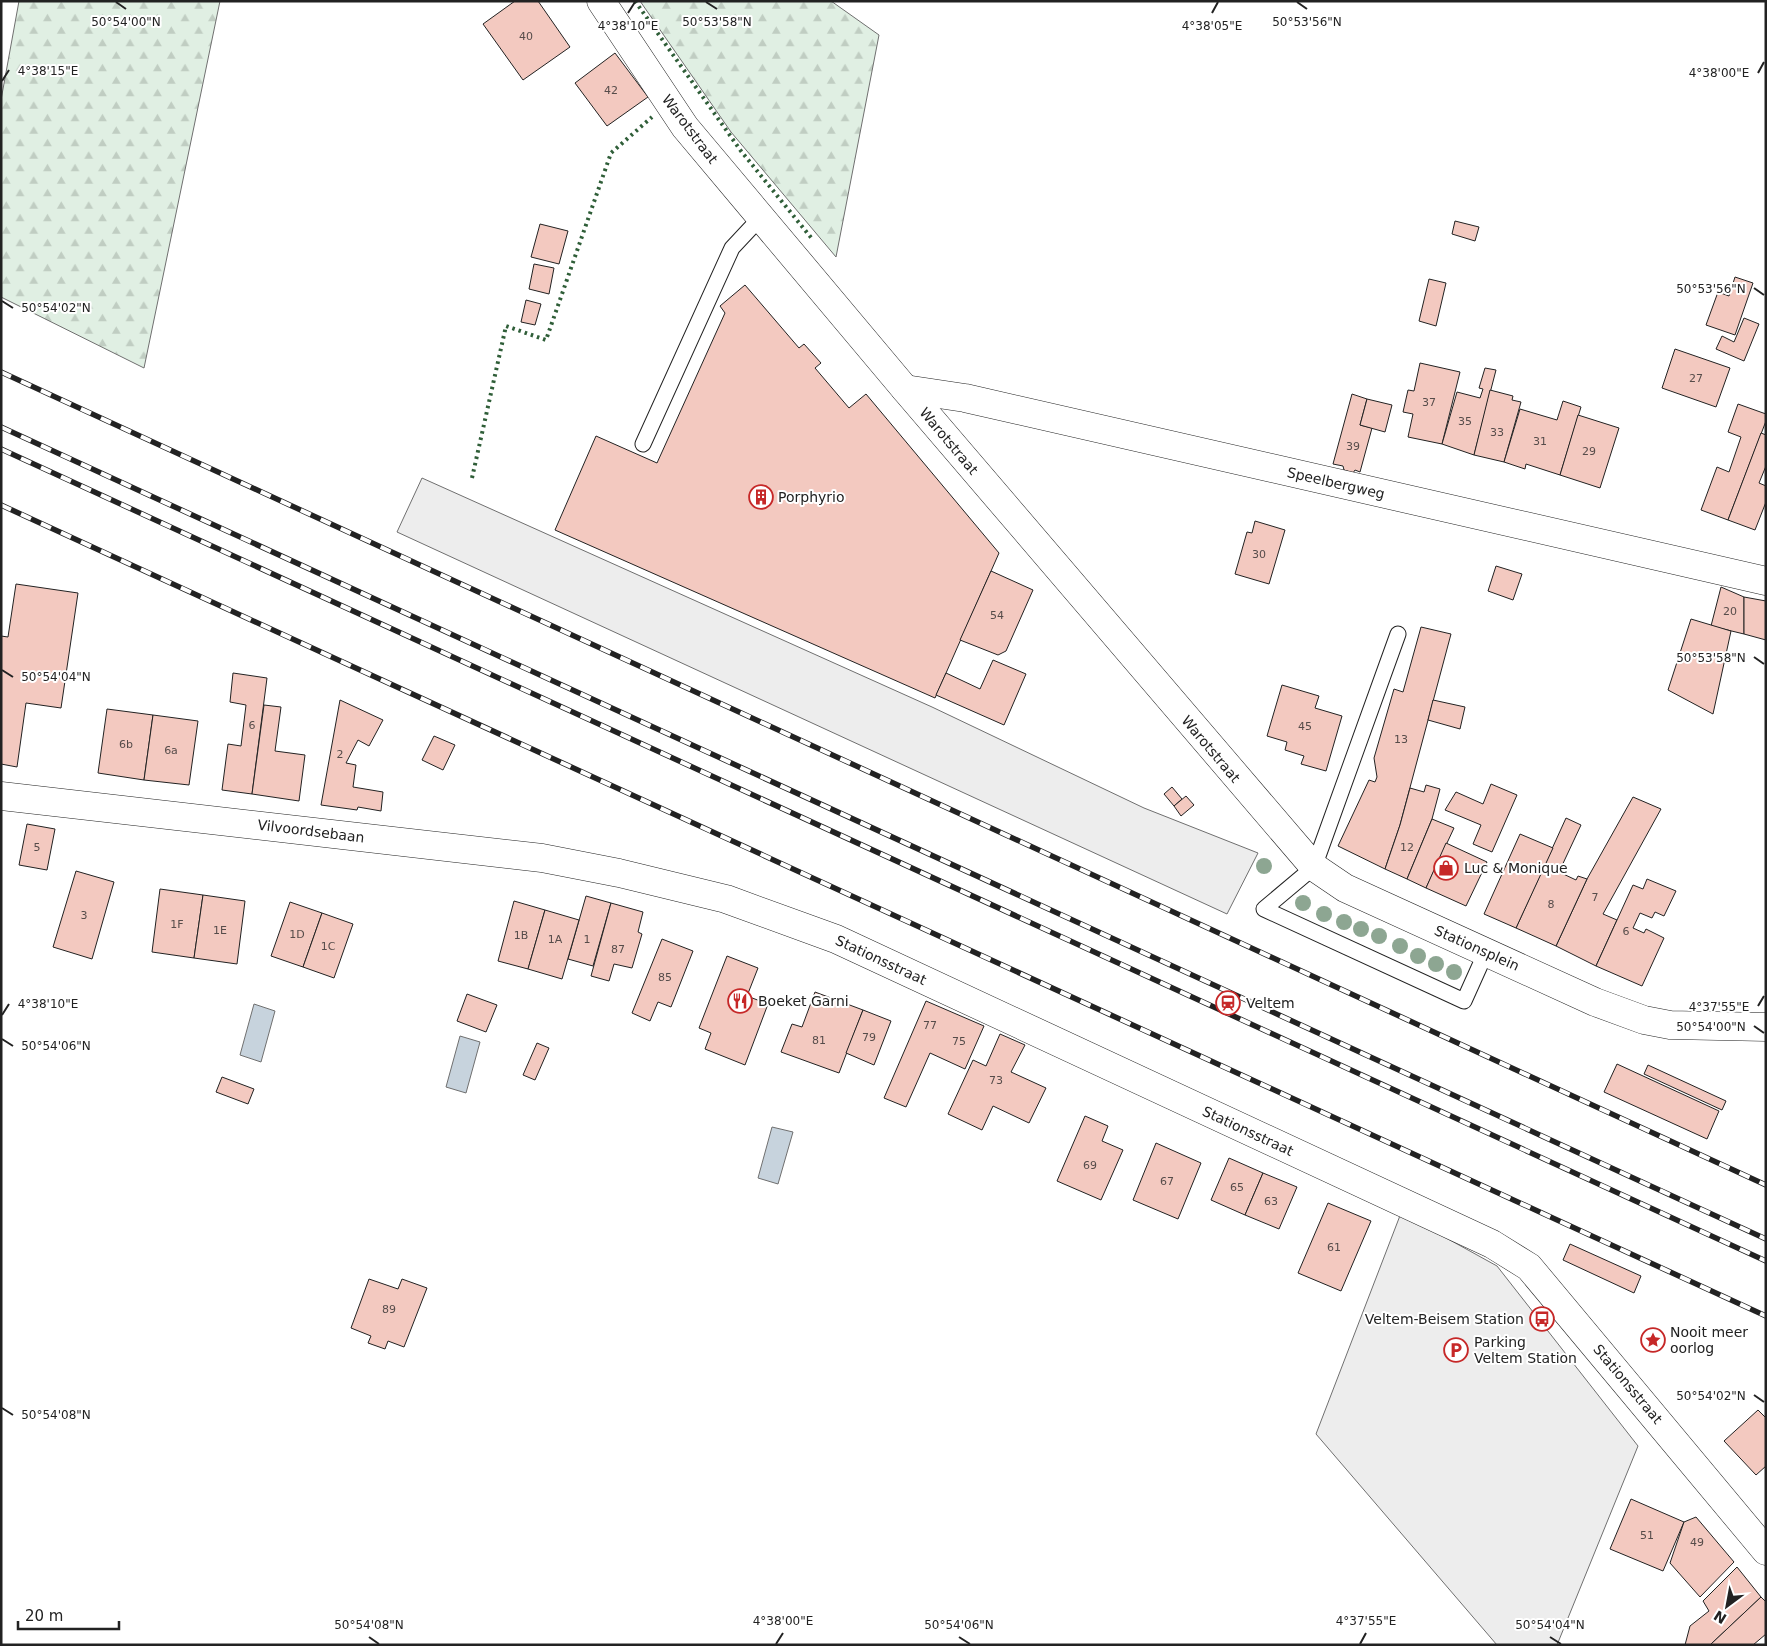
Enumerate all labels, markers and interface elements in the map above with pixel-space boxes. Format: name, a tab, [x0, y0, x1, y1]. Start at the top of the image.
text: 50°54'00"N	[91, 15, 161, 29]
text: 50°53'58"N	[682, 15, 752, 29]
text: 50°53'56"N	[1272, 15, 1342, 29]
text: 4°38'10"E	[598, 19, 658, 33]
text: 4°38'05"E	[1182, 19, 1242, 33]
house number: 40	[519, 30, 533, 43]
text: 4°38'15"E	[18, 64, 78, 78]
text: 4°38'00"E	[1689, 66, 1749, 80]
house number: 42	[604, 84, 618, 97]
street label: Warotstraat	[659, 91, 721, 167]
text: 50°53'56"N	[1676, 282, 1746, 296]
text: 50°54'02"N	[21, 301, 91, 315]
house number: 27	[1689, 372, 1703, 385]
house number: 37	[1422, 396, 1436, 409]
street label: Warotstraat	[916, 404, 982, 478]
house number: 35	[1458, 415, 1472, 428]
house number: 33	[1490, 426, 1504, 439]
house number: 31	[1533, 435, 1547, 448]
house number: 39	[1346, 440, 1360, 453]
house number: 29	[1582, 445, 1596, 458]
street label: Speelbergweg	[1286, 464, 1386, 502]
building icon: Porphyrio	[748, 484, 774, 510]
place label: Porphyrio	[778, 489, 845, 505]
house number: 30	[1252, 548, 1266, 561]
house number: 20	[1723, 605, 1737, 618]
house number: 54	[990, 609, 1004, 622]
text: 50°53'58"N	[1676, 651, 1746, 665]
text: 50°54'04"N	[21, 670, 91, 684]
street label: Warotstraat	[1178, 712, 1244, 786]
house number: 6	[249, 719, 256, 732]
house number: 45	[1298, 720, 1312, 733]
house number: 13	[1394, 733, 1408, 746]
house number: 6b	[119, 738, 133, 751]
house number: 6a	[164, 744, 178, 757]
house number: 2	[337, 748, 344, 761]
street label: Vilvoordsebaan	[257, 816, 365, 846]
house number: 5	[34, 841, 41, 854]
house number: 12	[1400, 841, 1414, 854]
shop icon: Luc & Monique	[1433, 855, 1459, 881]
place label: Luc & Monique	[1464, 860, 1568, 876]
house number: 7	[1592, 891, 1599, 904]
house number: 8	[1548, 898, 1555, 911]
house number: 3	[81, 909, 88, 922]
house number: 1F	[170, 918, 184, 931]
street label: Stationsplein	[1432, 922, 1522, 974]
house number: 1E	[213, 924, 227, 937]
house number: 6	[1623, 925, 1630, 938]
house number: 1D	[289, 928, 305, 941]
house number: 1B	[514, 929, 528, 942]
street label: Stationsstraat	[833, 932, 929, 988]
house number: 1A	[548, 933, 563, 946]
house number: 1	[584, 933, 591, 946]
house number: 1C	[321, 940, 336, 953]
house number: 87	[611, 943, 625, 956]
house number: 85	[658, 971, 672, 984]
restaurant icon: Boeket Garni	[727, 988, 753, 1014]
station icon: Veltem	[1215, 990, 1241, 1016]
place label: Boeket Garni	[758, 993, 849, 1009]
place label: Veltem	[1246, 995, 1295, 1011]
text: 4°38'10"E	[18, 997, 78, 1011]
text: 4°37'55"E	[1689, 1000, 1749, 1014]
house number: 77	[923, 1019, 937, 1032]
text: 50°54'00"N	[1676, 1020, 1746, 1034]
house number: 79	[862, 1031, 876, 1044]
house number: 81	[812, 1034, 826, 1047]
house number: 75	[952, 1035, 966, 1048]
text: 50°54'06"N	[21, 1039, 91, 1053]
house number: 73	[989, 1074, 1003, 1087]
street label: Stationsstraat	[1200, 1103, 1296, 1159]
house number: 69	[1083, 1159, 1097, 1172]
house number: 67	[1160, 1175, 1174, 1188]
house number: 65	[1230, 1181, 1244, 1194]
house number: 63	[1264, 1195, 1278, 1208]
house number: 61	[1327, 1241, 1341, 1254]
house number: 89	[382, 1303, 396, 1316]
bus stop icon: Veltem-Beisem Station	[1529, 1306, 1555, 1332]
place label: Veltem-Beisem Station	[1365, 1311, 1524, 1327]
place label: Nooit meer oorlog	[1670, 1324, 1748, 1356]
place icon: Nooit meer oorlog	[1640, 1327, 1666, 1353]
place label: Parking Veltem Station	[1474, 1334, 1577, 1366]
parking icon: Parking Veltem Station	[1443, 1337, 1469, 1363]
street label: Stationsstraat	[1590, 1341, 1666, 1427]
text: 50°54'02"N	[1676, 1389, 1746, 1403]
text: 50°54'08"N	[21, 1408, 91, 1422]
house number: 51	[1640, 1529, 1654, 1542]
house number: 49	[1690, 1536, 1704, 1549]
north arrow	[1702, 1581, 1752, 1631]
scale bar	[18, 1598, 119, 1630]
text: 20 m	[25, 1607, 63, 1625]
text: N	[1711, 1607, 1729, 1627]
text: 4°38'00"E	[753, 1614, 813, 1628]
text: 4°37'55"E	[1336, 1614, 1396, 1628]
text: 50°54'08"N	[334, 1618, 404, 1632]
text: 50°54'06"N	[924, 1618, 994, 1632]
text: 50°54'04"N	[1515, 1618, 1585, 1632]

